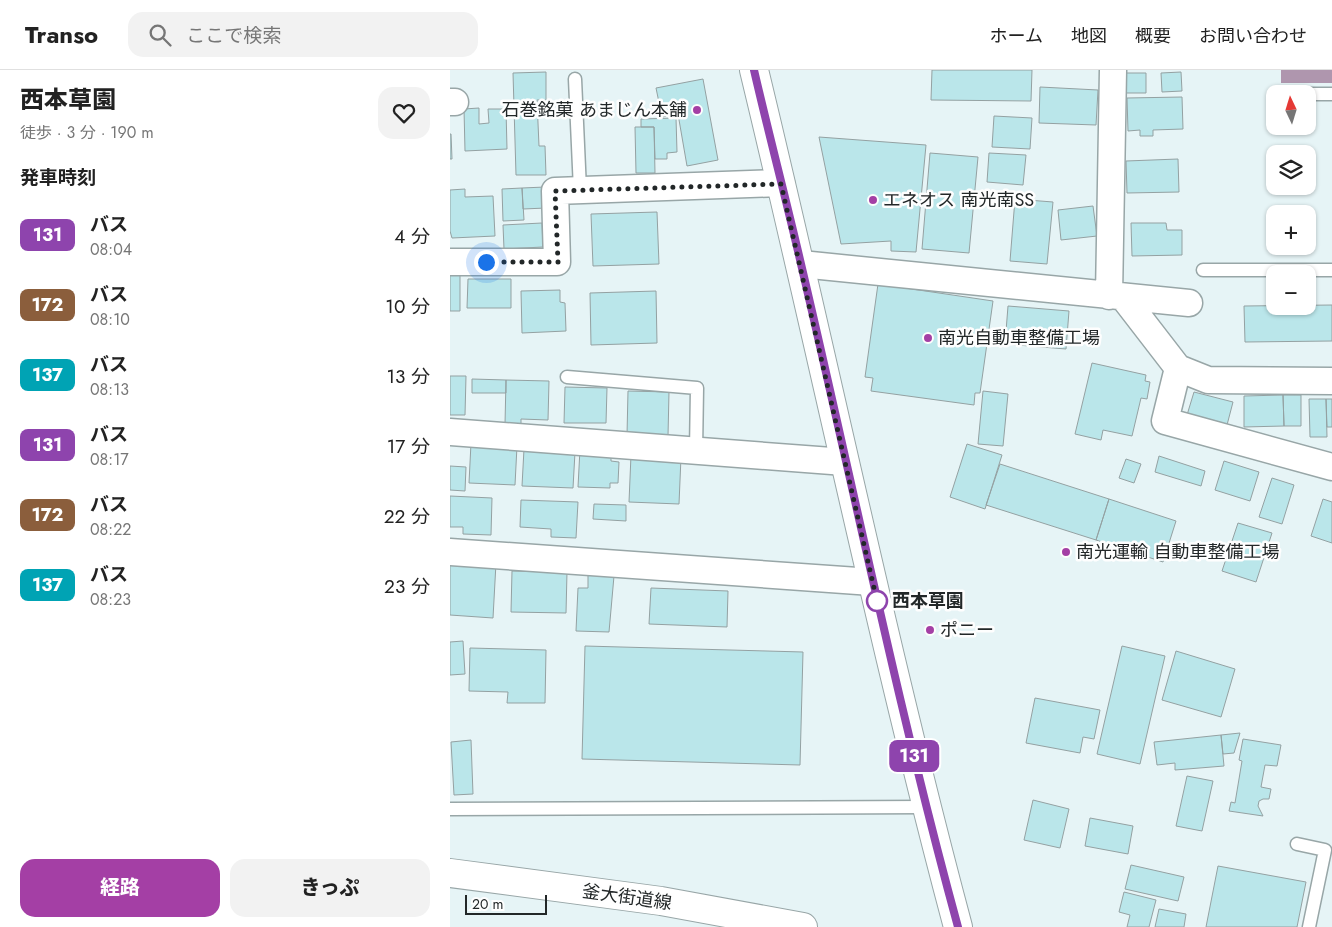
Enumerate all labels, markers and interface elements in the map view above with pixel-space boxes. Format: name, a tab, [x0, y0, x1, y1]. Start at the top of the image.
search box	[128, 12, 478, 57]
text: Transo	[25, 17, 98, 52]
icon: search	[146, 21, 174, 49]
text: ここで検索	[186, 22, 281, 49]
text: ホーム	[990, 23, 1043, 49]
text: 地図	[1071, 23, 1107, 49]
text: 概要	[1135, 23, 1171, 49]
text: お問い合わせ	[1199, 23, 1307, 49]
text: 西本草園	[20, 82, 116, 117]
north arrow	[1266, 85, 1316, 135]
map controls	[1266, 85, 1316, 315]
button: heart	[378, 87, 430, 139]
place label: 石巻銘菓 あまじん本舗	[502, 97, 687, 123]
marker: 石巻銘菓 あまじん本舗	[691, 104, 703, 116]
text: 徒歩 · 3 分 · 190 m	[20, 121, 154, 144]
button: layers	[1266, 145, 1316, 195]
text: 発車時刻	[20, 164, 96, 191]
place label: エネオス 南光南SS	[883, 187, 1034, 213]
marker: エネオス 南光南SS	[867, 194, 879, 206]
button: +	[1266, 205, 1316, 255]
text: バス	[90, 211, 128, 238]
text: 131	[33, 222, 62, 248]
text: 4 分	[394, 223, 430, 250]
text: 08:04	[90, 238, 132, 261]
your location	[474, 250, 499, 275]
button: −	[1266, 265, 1316, 315]
text: バス	[90, 281, 128, 308]
text: 172	[32, 292, 63, 318]
text: 10 分	[385, 293, 430, 320]
text: 08:10	[90, 308, 130, 331]
place label: 南光自動車整備工場	[938, 325, 1100, 351]
marker: 南光自動車整備工場	[922, 332, 934, 344]
text: バス	[90, 351, 128, 378]
text: 137	[32, 362, 63, 388]
text: 13 分	[386, 363, 430, 390]
text: 08:13	[90, 378, 129, 401]
text: バス	[90, 421, 128, 448]
text: 131	[33, 432, 62, 458]
text: 17 分	[387, 433, 430, 460]
text: 08:17	[90, 448, 129, 471]
text: バス	[90, 491, 128, 518]
text: 172	[32, 502, 63, 528]
text: 22 分	[384, 503, 430, 530]
text: 08:22	[90, 518, 131, 541]
place label: 南光運輸 自動車整備工場	[1076, 539, 1279, 565]
marker: 南光運輸 自動車整備工場	[1060, 546, 1072, 558]
text: バス	[90, 561, 128, 588]
text: 137	[32, 572, 63, 598]
text: 23 分	[384, 573, 430, 600]
text: 08:23	[90, 588, 131, 611]
place label: 西本草園	[892, 588, 964, 614]
marker: 西本草園	[866, 590, 888, 612]
place label: ポニー	[940, 617, 994, 643]
marker: ポニー	[924, 624, 936, 636]
line badge: 131	[885, 740, 943, 772]
text: 131	[899, 743, 929, 769]
button: 経路	[20, 859, 220, 917]
button: きっぷ	[230, 859, 430, 917]
street label: 釜大街道線	[581, 878, 673, 916]
scale bar	[465, 892, 548, 915]
text: 20 m	[472, 894, 504, 914]

